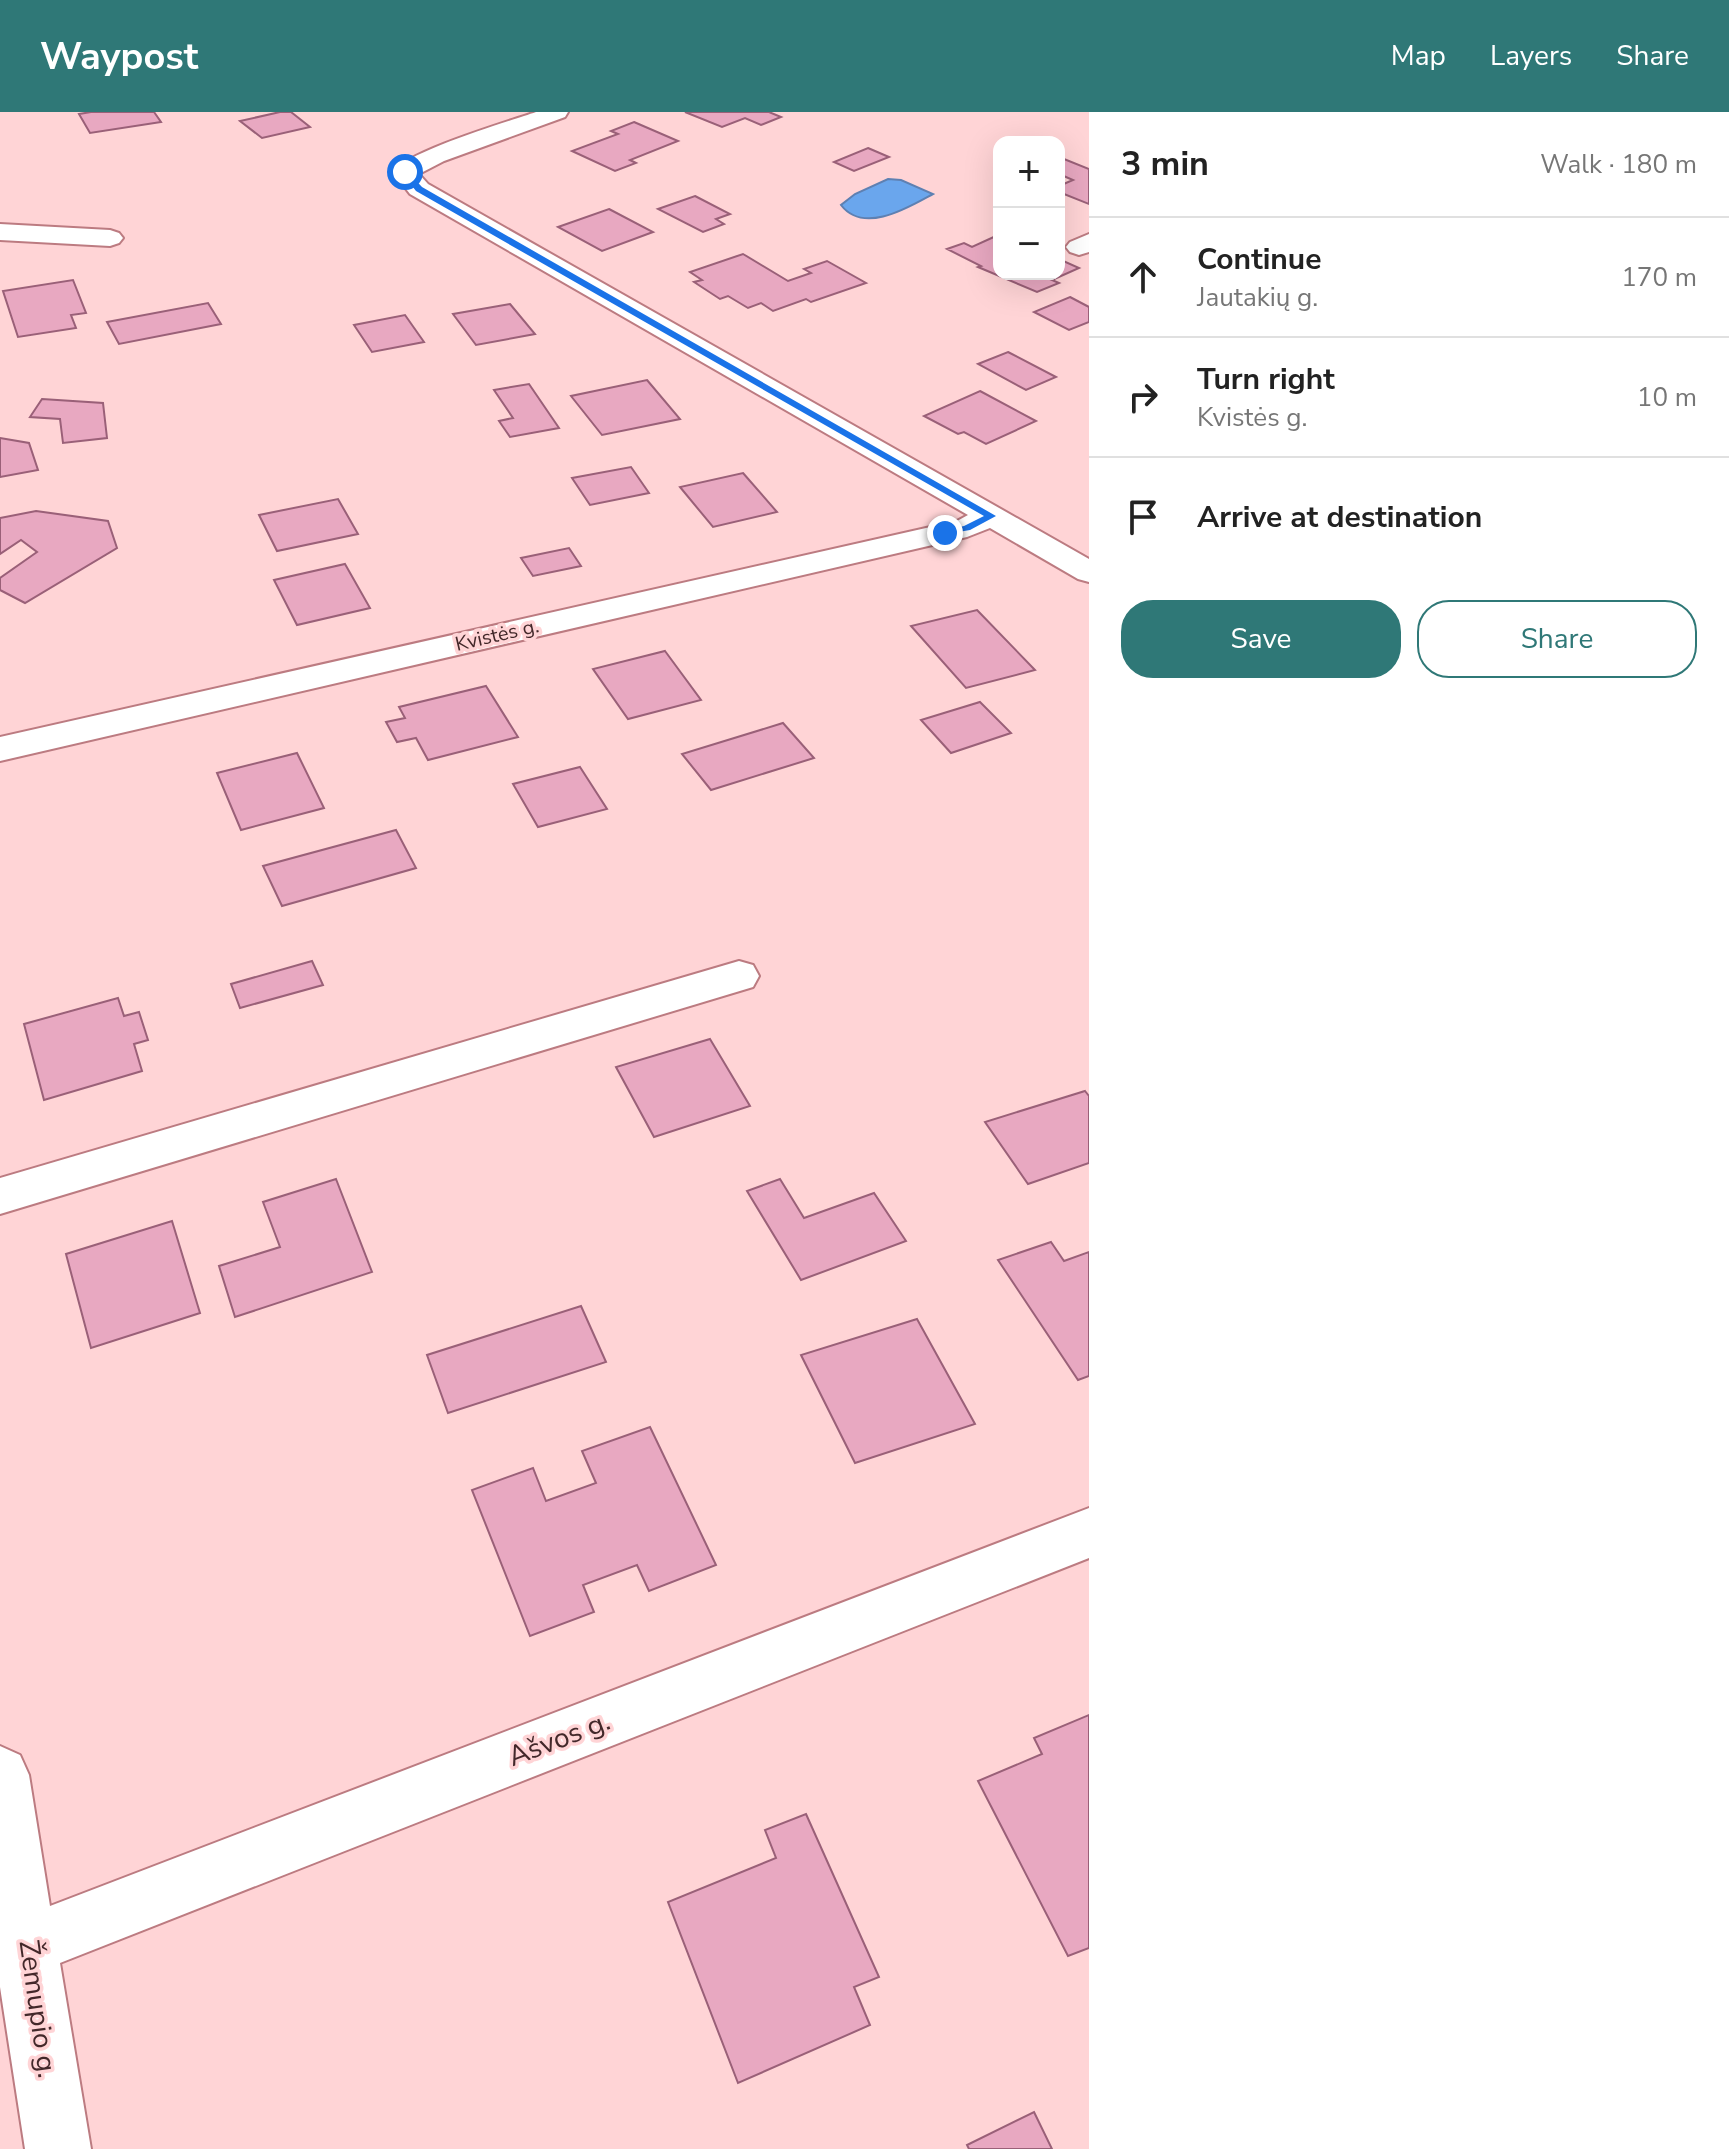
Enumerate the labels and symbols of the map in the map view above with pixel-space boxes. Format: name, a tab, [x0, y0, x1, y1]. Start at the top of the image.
route start	[387, 154, 423, 190]
route end	[927, 515, 963, 551]
street label: Kvistės g.	[453, 612, 541, 658]
street label: Ašvos g.	[502, 1702, 616, 1776]
street label: Žemupio g.	[10, 1938, 66, 2080]

